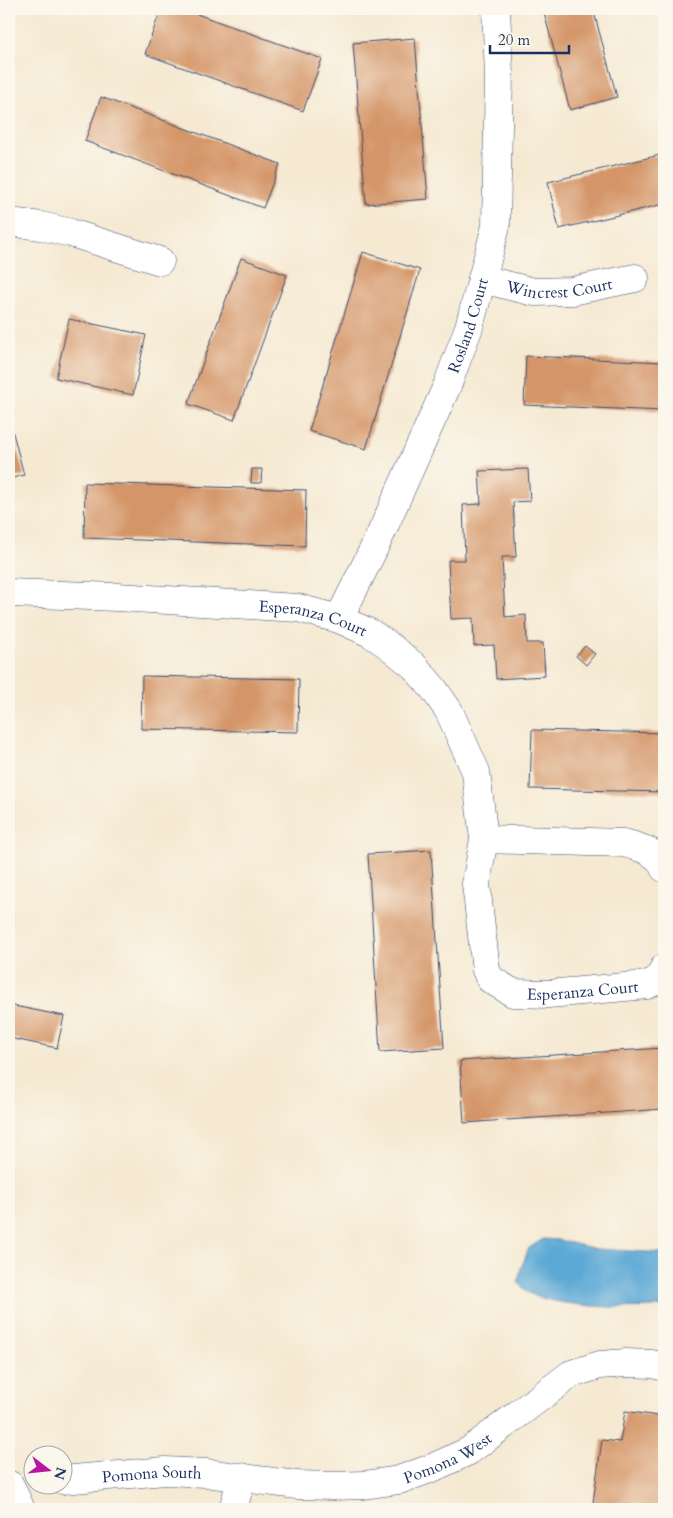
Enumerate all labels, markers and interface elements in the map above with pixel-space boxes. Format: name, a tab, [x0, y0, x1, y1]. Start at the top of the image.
scale bar	[490, 22, 569, 54]
text: 20 m	[498, 30, 530, 50]
street label: Wincrest Court	[503, 273, 614, 304]
street label: Rosland Court	[443, 276, 494, 376]
street label: Esperanza Court	[258, 596, 371, 642]
street label: Esperanza Court	[526, 976, 639, 1006]
street label: Pomona West	[401, 1428, 497, 1489]
north arrow	[22, 1446, 72, 1496]
street label: Pomona South	[101, 1461, 202, 1488]
text: N	[49, 1465, 71, 1482]

